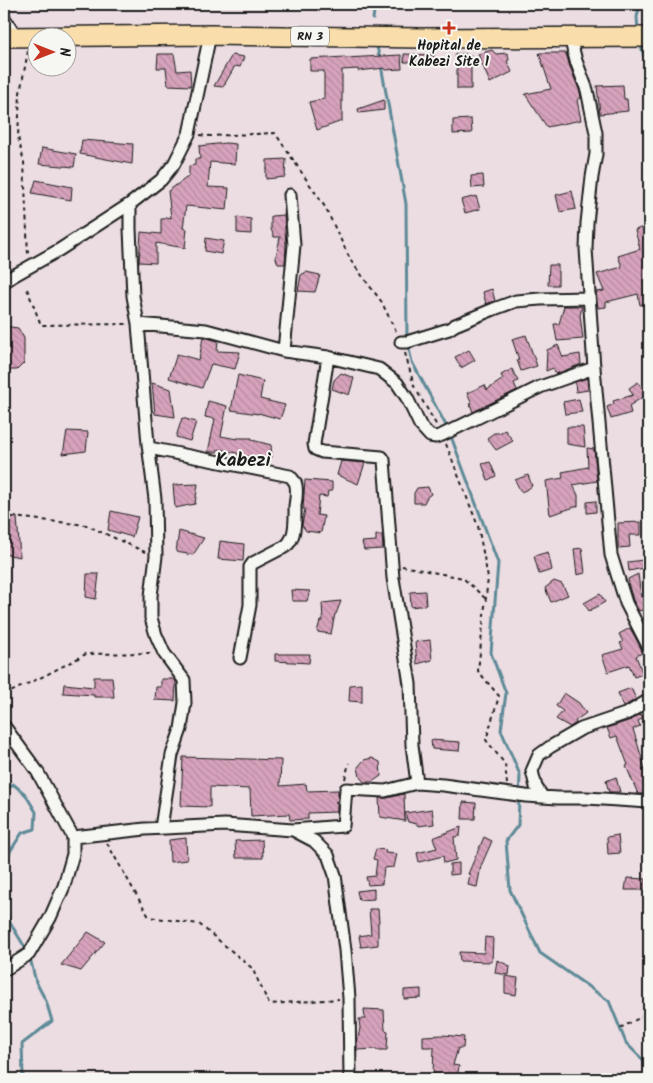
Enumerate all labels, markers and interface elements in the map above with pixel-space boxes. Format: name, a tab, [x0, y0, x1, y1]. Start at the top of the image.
marker: Hopital de Kabezi Site 1	[442, 21, 456, 35]
road number: RN 3	[291, 27, 329, 46]
north arrow	[28, 28, 78, 78]
place label: Hopital de Kabezi Site 1	[409, 35, 490, 73]
text: N	[53, 48, 75, 57]
district label: Kabezi	[215, 446, 272, 476]

